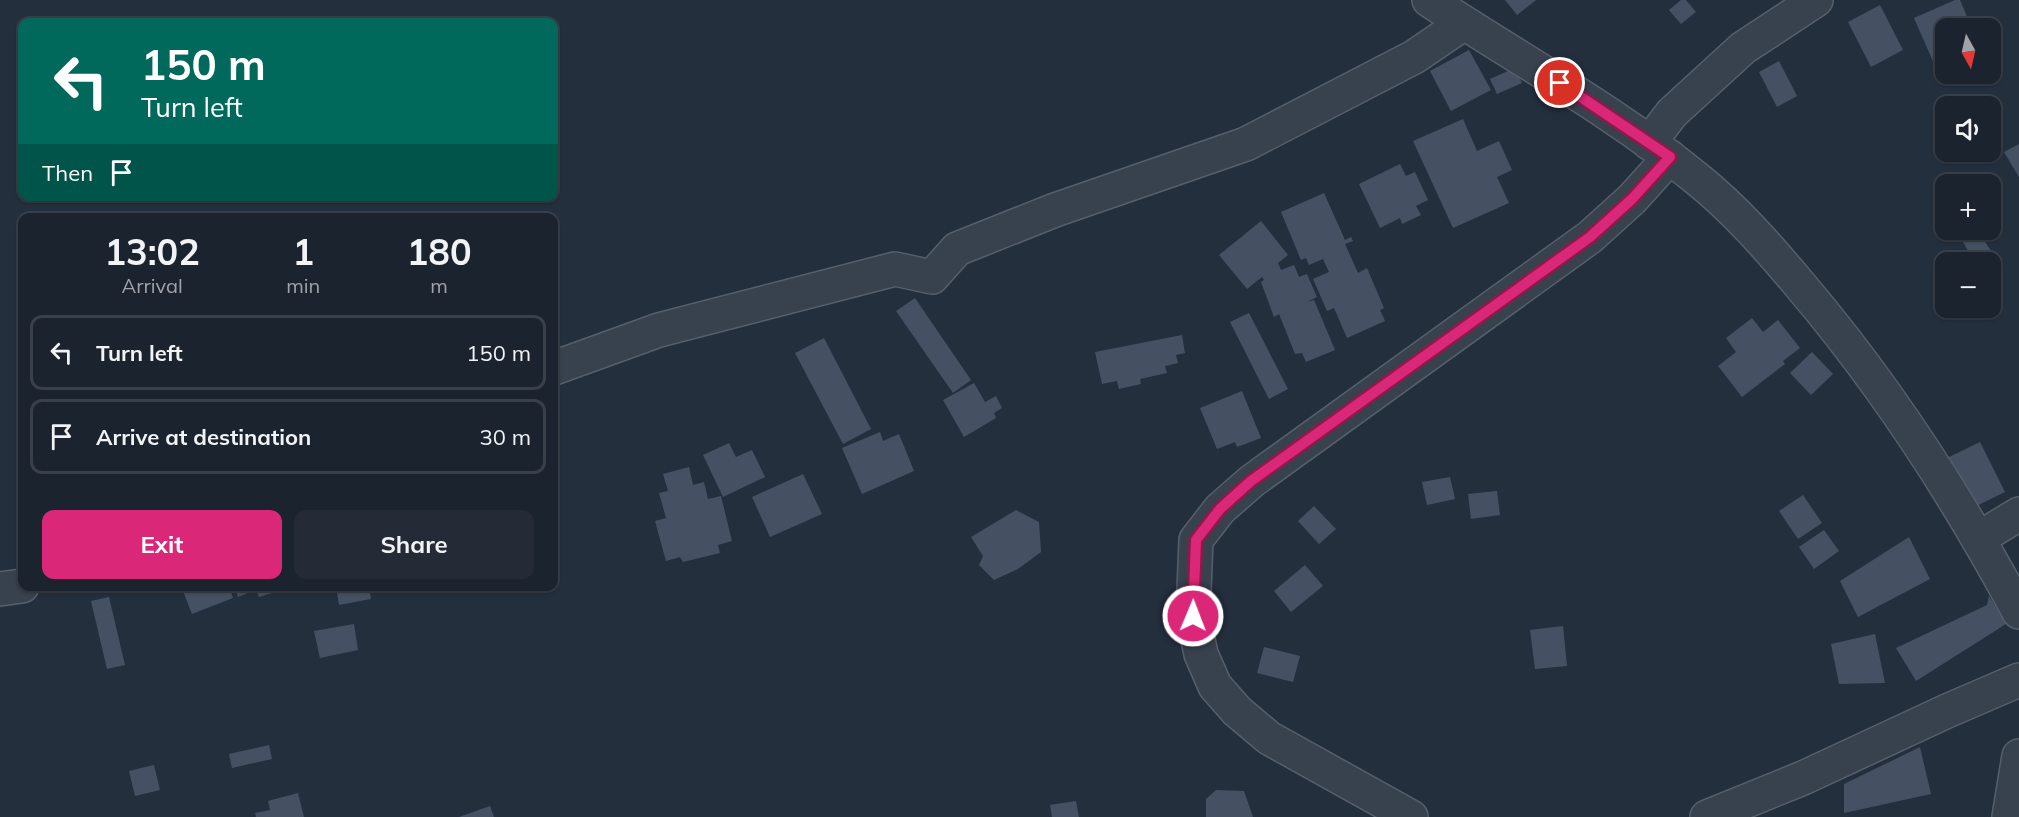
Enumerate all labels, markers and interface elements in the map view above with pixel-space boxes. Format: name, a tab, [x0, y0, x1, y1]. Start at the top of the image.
north arrow	[1935, 18, 2001, 84]
map controls	[1935, 18, 2001, 318]
text: 150 m	[141, 38, 266, 91]
icon: left	[42, 42, 120, 120]
pin	[1534, 57, 1585, 108]
icon: arrive	[1543, 66, 1576, 99]
text: Turn left	[141, 90, 243, 124]
button: sound	[1935, 96, 2001, 162]
icon: arrive	[105, 156, 138, 189]
text: Then	[42, 159, 93, 187]
button: +	[1935, 174, 2001, 240]
text: 13:02	[104, 229, 200, 274]
text: 1	[292, 229, 314, 274]
text: 180	[407, 229, 472, 274]
button: −	[1935, 252, 2001, 318]
text: Arrival	[122, 273, 183, 298]
text: min	[286, 273, 320, 298]
text: m	[430, 273, 448, 298]
icon: left	[45, 336, 78, 369]
text: Turn left	[96, 339, 183, 367]
text: 150 m	[466, 339, 531, 367]
icon: arrive	[45, 420, 78, 453]
text: Arrive at destination	[96, 423, 311, 451]
text: 30 m	[480, 423, 531, 451]
button: Exit	[42, 510, 282, 579]
button: Share	[294, 510, 534, 579]
position arrow	[1161, 584, 1225, 648]

